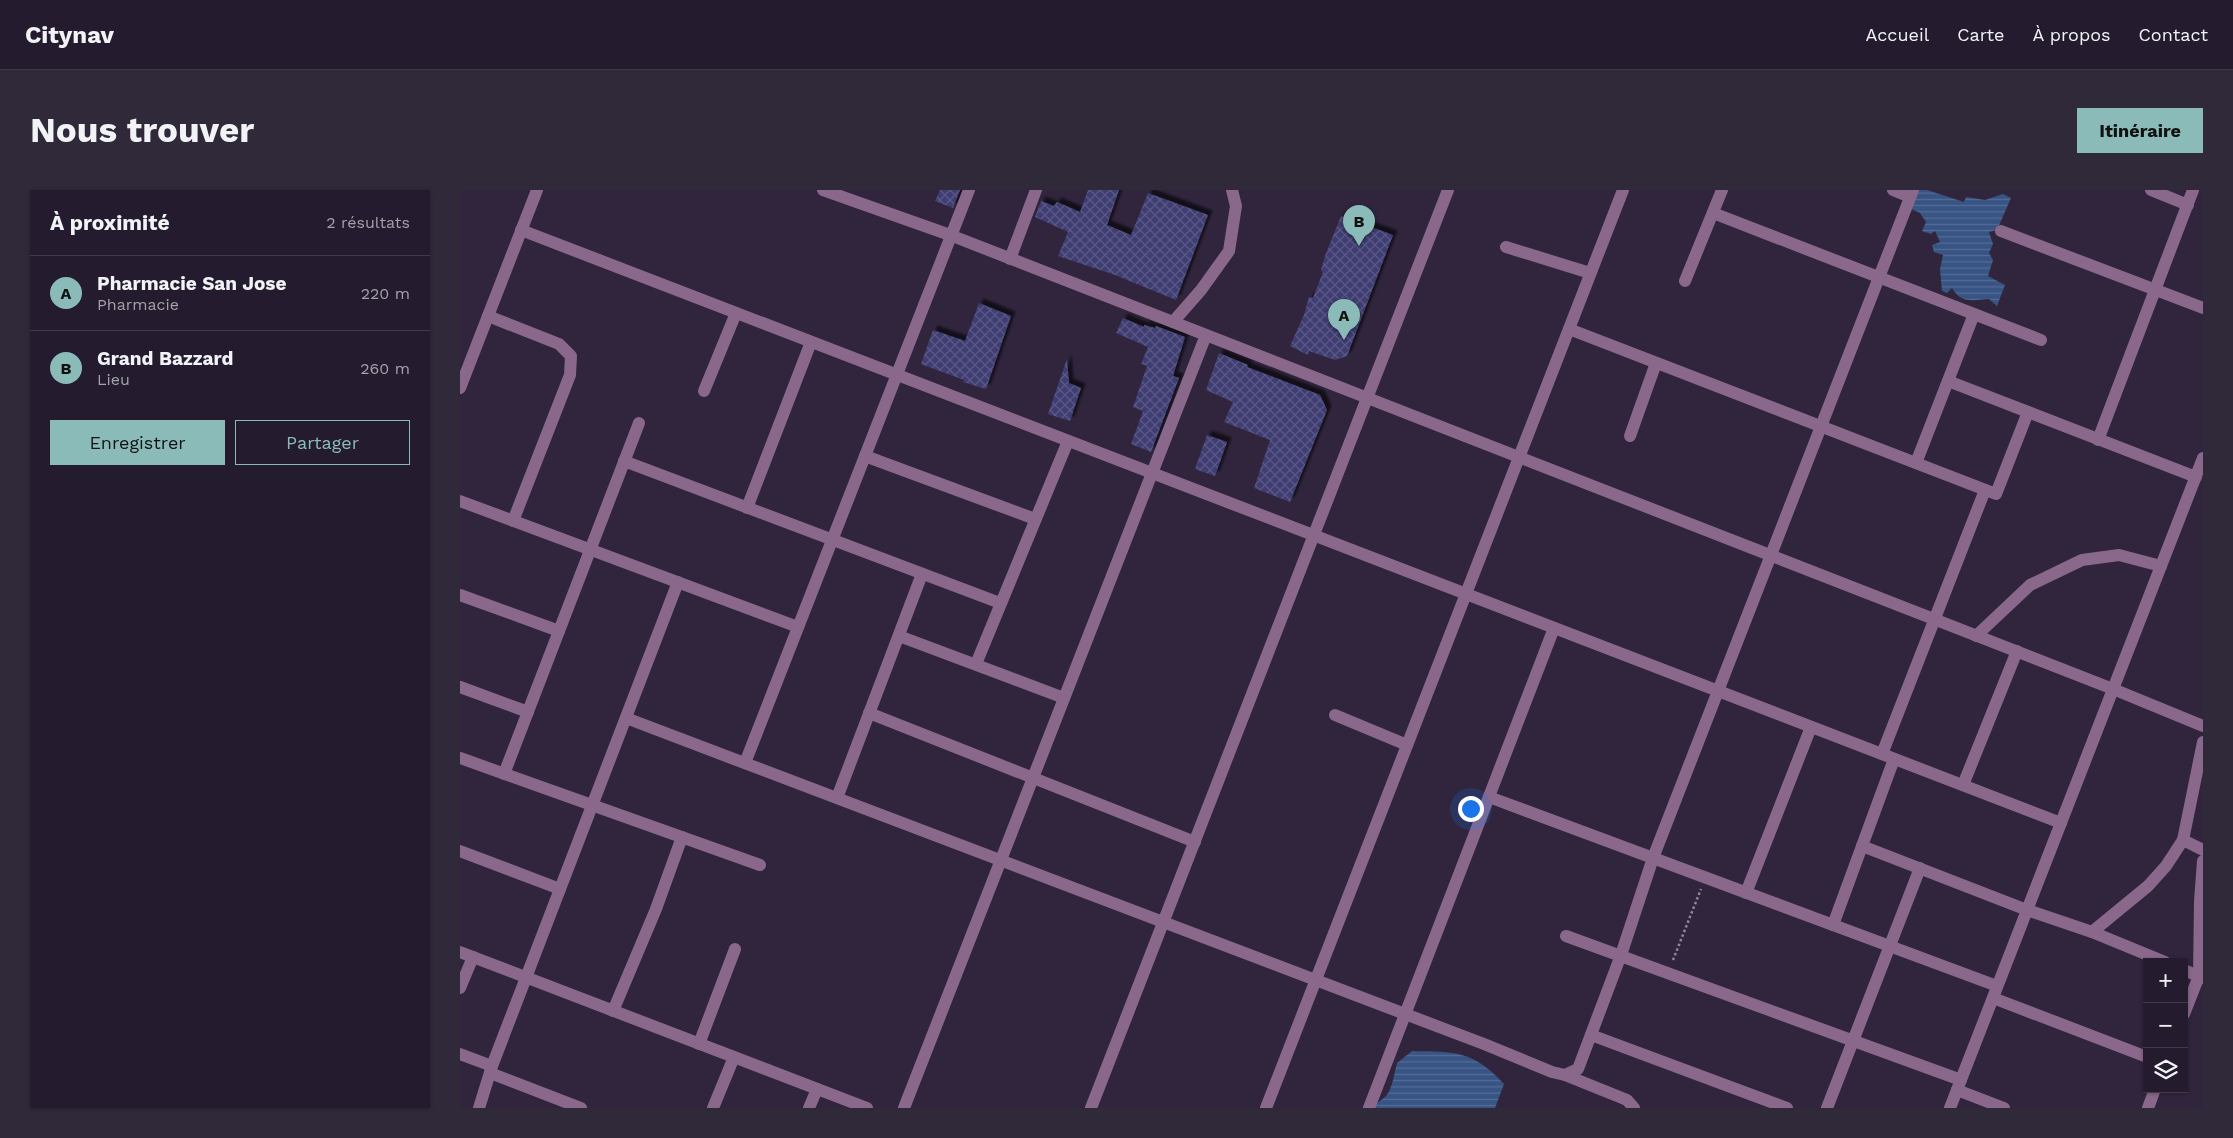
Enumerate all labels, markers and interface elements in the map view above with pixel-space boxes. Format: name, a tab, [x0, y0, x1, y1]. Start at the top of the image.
text: Citynav	[25, 21, 114, 49]
text: Accueil	[1866, 24, 1929, 45]
text: Carte	[1957, 24, 2004, 45]
text: À propos	[2032, 24, 2110, 45]
text: Contact	[2138, 24, 2208, 45]
button: Itinéraire	[2077, 108, 2203, 153]
text: Nous trouver	[30, 109, 254, 151]
pin: B	[1343, 205, 1375, 246]
text: À proximité	[50, 210, 170, 235]
text: 2 résultats	[326, 213, 410, 232]
text: Pharmacie San Jose	[97, 272, 286, 295]
text: A	[61, 284, 71, 303]
text: 220 m	[361, 284, 410, 303]
text: Pharmacie	[97, 295, 179, 314]
pin: A	[1328, 299, 1360, 340]
text: Grand Bazzard	[97, 347, 234, 370]
text: B	[61, 359, 71, 378]
text: 260 m	[360, 359, 410, 378]
text: Lieu	[97, 370, 130, 389]
button: Enregistrer	[50, 420, 225, 465]
button: Partager	[235, 420, 410, 465]
your location	[1458, 796, 1484, 822]
map controls	[2143, 958, 2188, 1093]
button: +	[2143, 958, 2188, 1003]
button: −	[2143, 1003, 2188, 1048]
button: layers	[2143, 1048, 2188, 1093]

